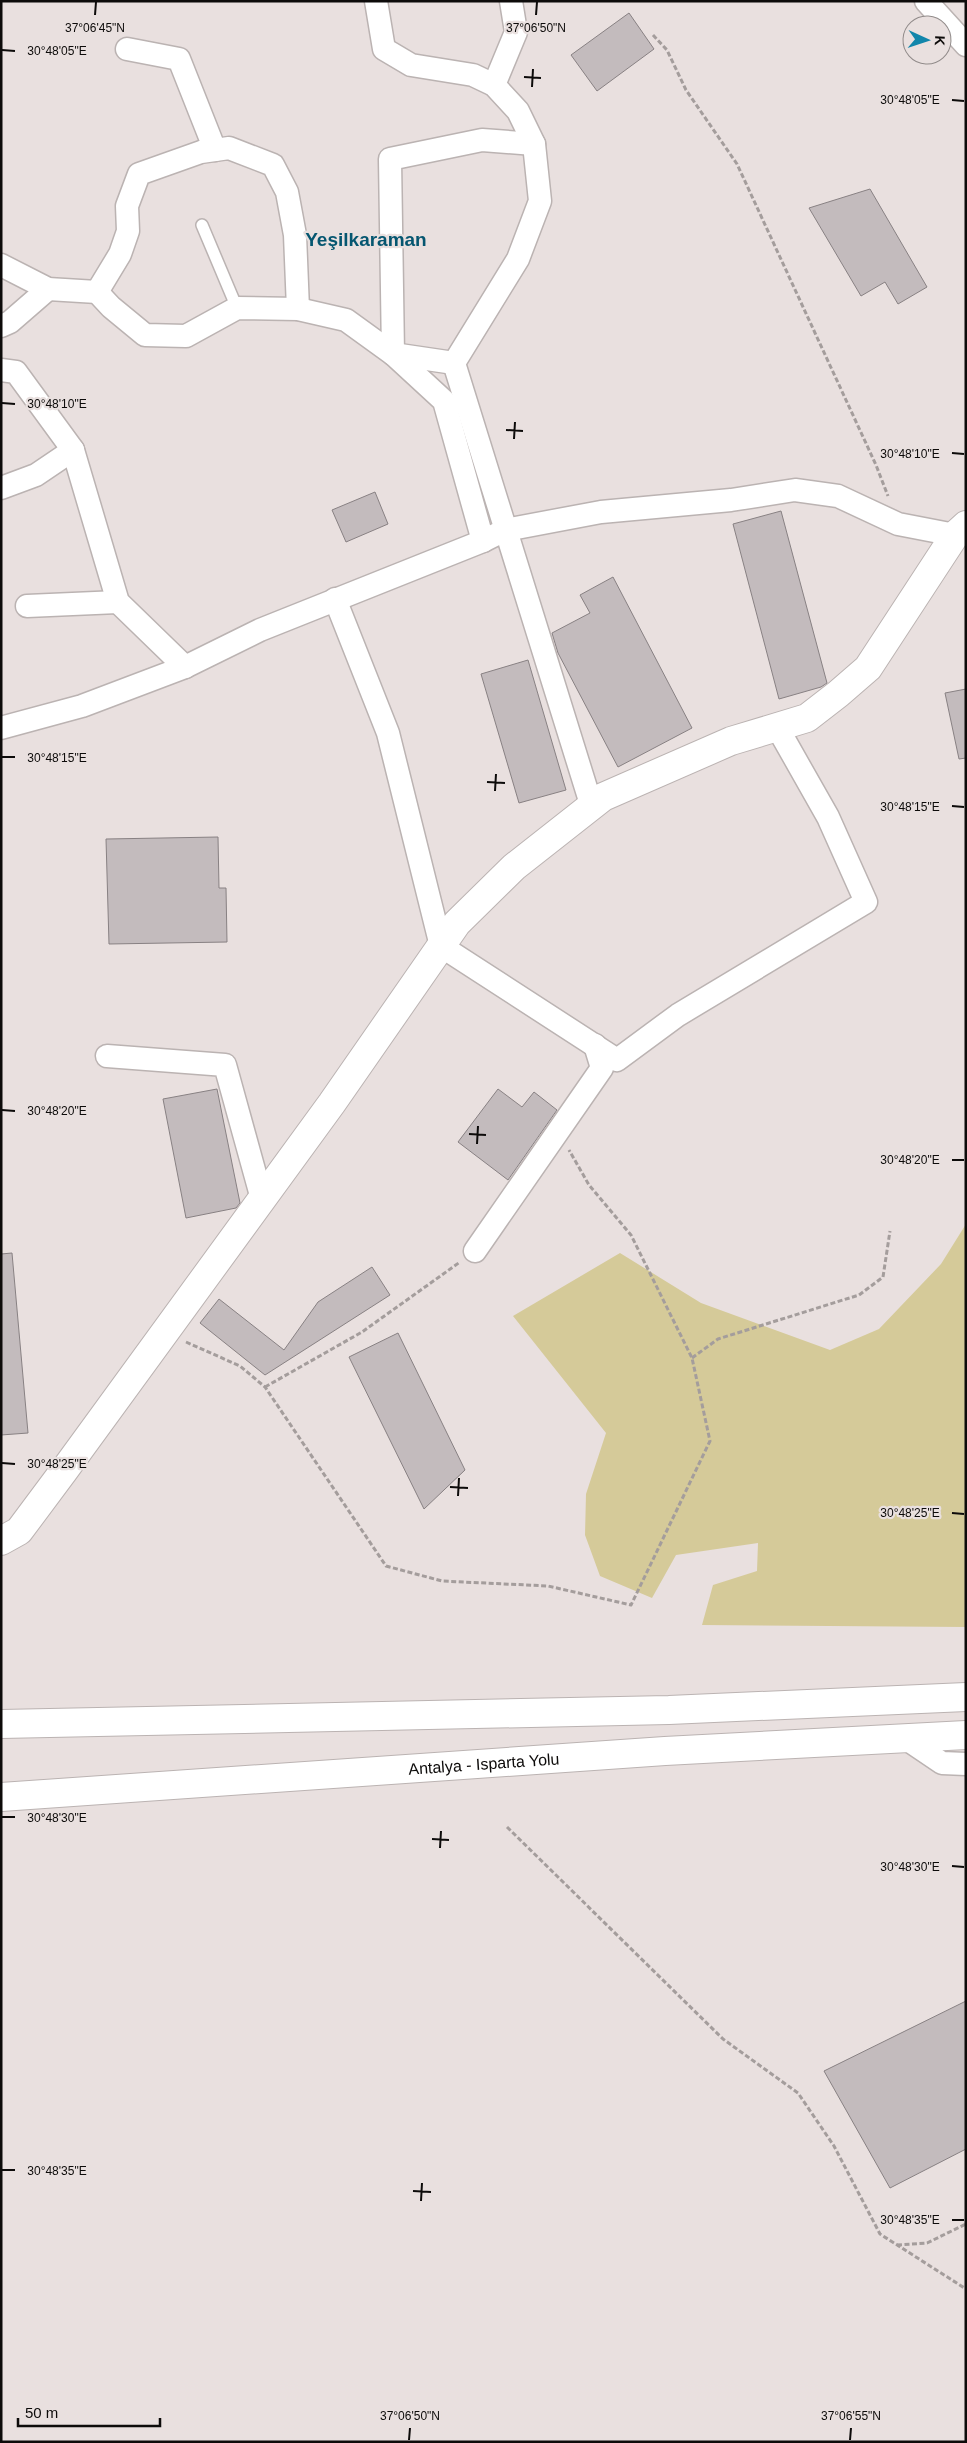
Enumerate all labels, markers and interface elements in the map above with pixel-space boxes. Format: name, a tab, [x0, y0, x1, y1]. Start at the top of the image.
north arrow	[902, 15, 952, 65]
text: 37°06'45"N	[65, 21, 125, 35]
text: 37°06'50"N	[506, 21, 566, 35]
text: K	[932, 35, 948, 46]
text: 30°48'05"E	[27, 44, 87, 58]
text: 30°48'05"E	[880, 93, 940, 107]
district label: Yeşilkaraman	[305, 229, 427, 250]
text: 30°48'10"E	[27, 397, 87, 411]
text: 30°48'10"E	[880, 447, 940, 461]
text: 30°48'15"E	[27, 751, 87, 765]
text: 30°48'15"E	[880, 800, 940, 814]
text: 30°48'20"E	[27, 1104, 87, 1118]
text: 30°48'20"E	[880, 1153, 940, 1167]
text: 30°48'25"E	[27, 1457, 87, 1471]
text: 30°48'25"E	[880, 1506, 940, 1520]
street label: Antalya - Isparta Yolu	[408, 1750, 560, 1778]
text: 30°48'30"E	[27, 1811, 87, 1825]
text: 30°48'30"E	[880, 1860, 940, 1874]
text: 30°48'35"E	[27, 2164, 87, 2178]
text: 30°48'35"E	[880, 2213, 940, 2227]
scale bar	[18, 2396, 160, 2428]
text: 50 m	[25, 2404, 58, 2421]
text: 37°06'50"N	[380, 2409, 440, 2423]
text: 37°06'55"N	[821, 2409, 881, 2423]

